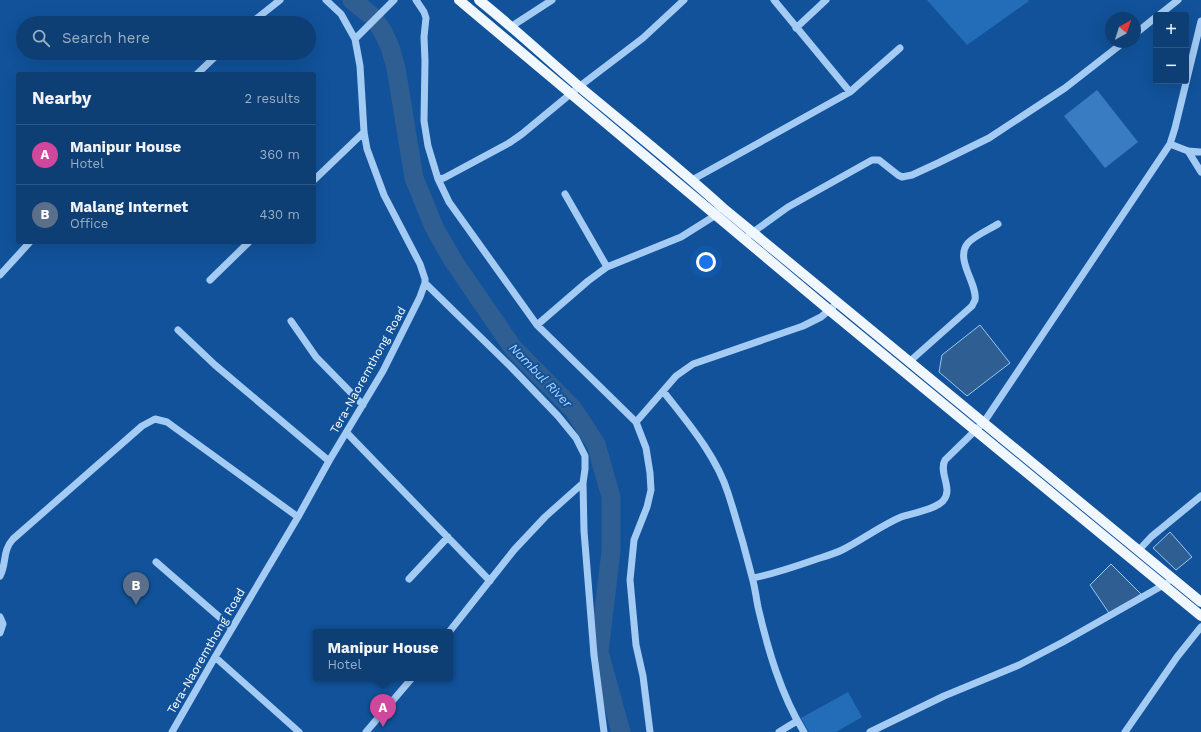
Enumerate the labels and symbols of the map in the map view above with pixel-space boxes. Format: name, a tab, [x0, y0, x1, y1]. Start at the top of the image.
north arrow	[1105, 12, 1141, 48]
your location	[696, 252, 716, 272]
street label: Tera-Naoremthong Road	[327, 304, 409, 436]
water label: Nambul River	[506, 340, 576, 411]
pin: B	[123, 572, 149, 605]
street label: Tera-Naoremthong Road	[164, 586, 248, 716]
pin: A	[370, 694, 396, 727]

